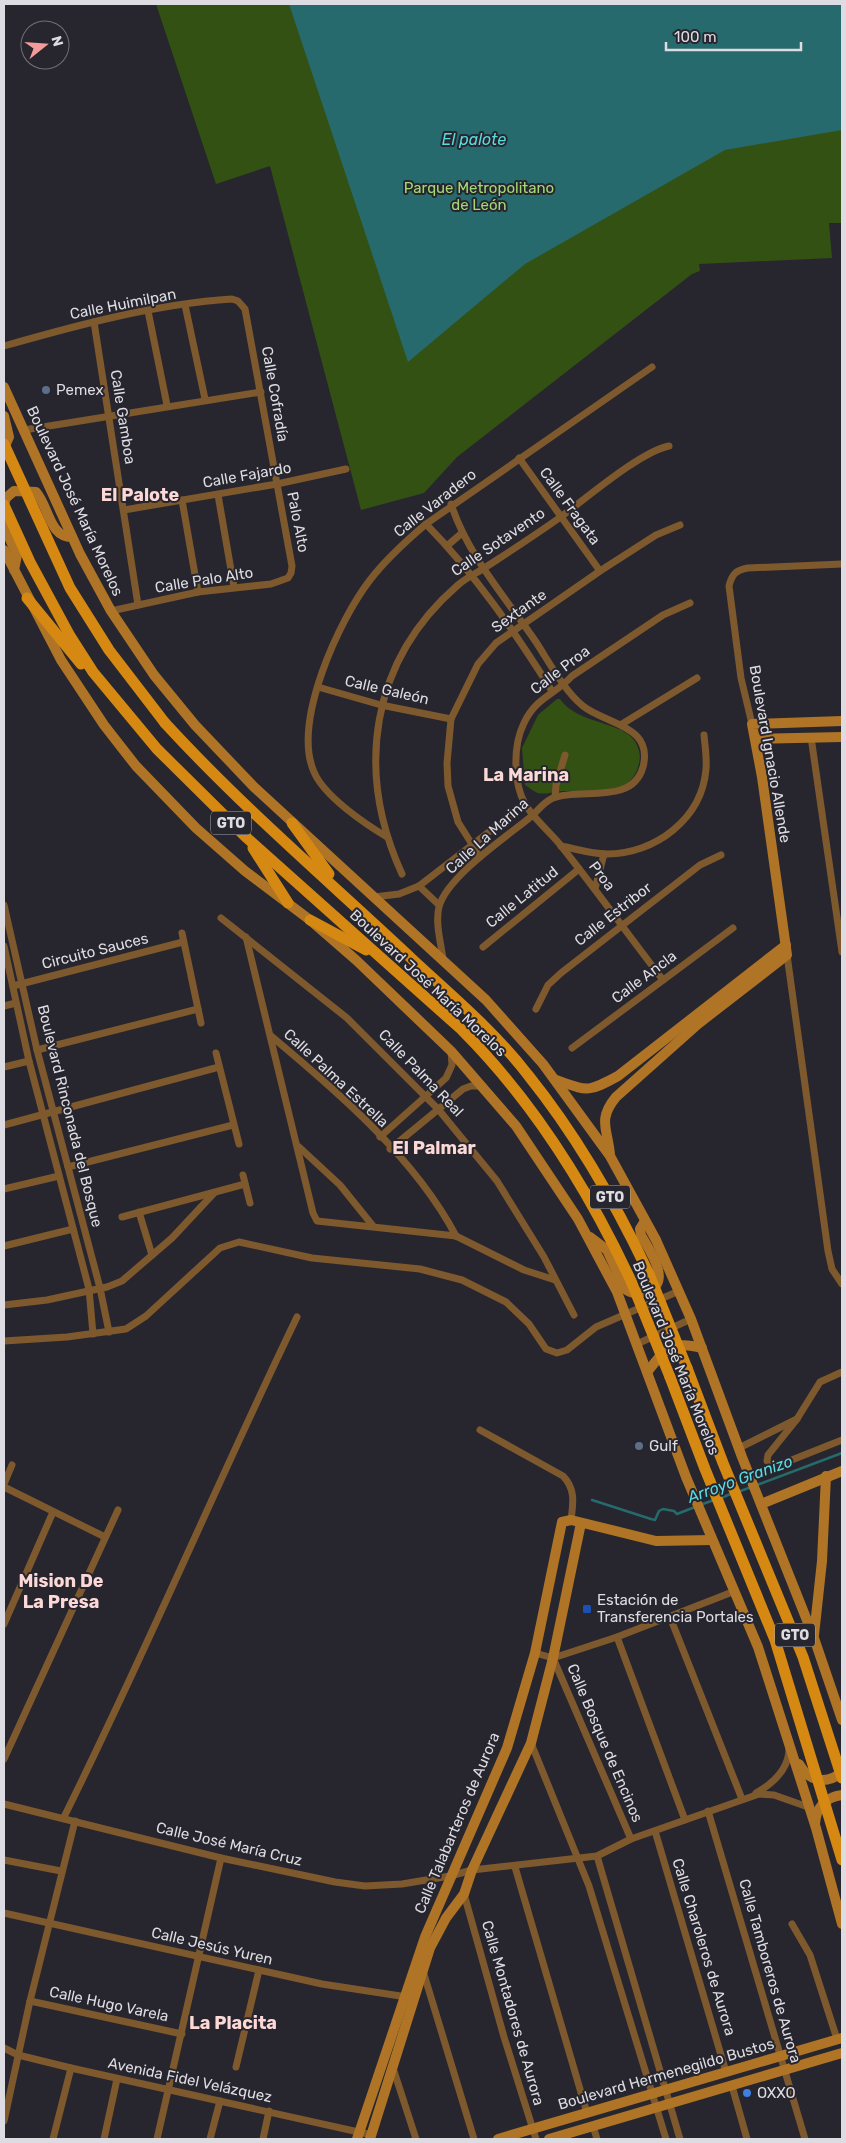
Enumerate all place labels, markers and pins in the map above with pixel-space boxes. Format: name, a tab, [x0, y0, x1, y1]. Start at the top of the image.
place label: Pemex	[56, 381, 104, 399]
marker: Pemex	[40, 384, 52, 396]
place label: Gulf	[649, 1437, 678, 1455]
marker: Gulf	[633, 1440, 645, 1452]
place label: Estación de Transferencia Portales	[597, 1591, 754, 1626]
marker: Estación de Transferencia Portales	[581, 1603, 593, 1615]
place label: OXXO	[757, 2084, 796, 2102]
marker: OXXO	[741, 2087, 753, 2099]

